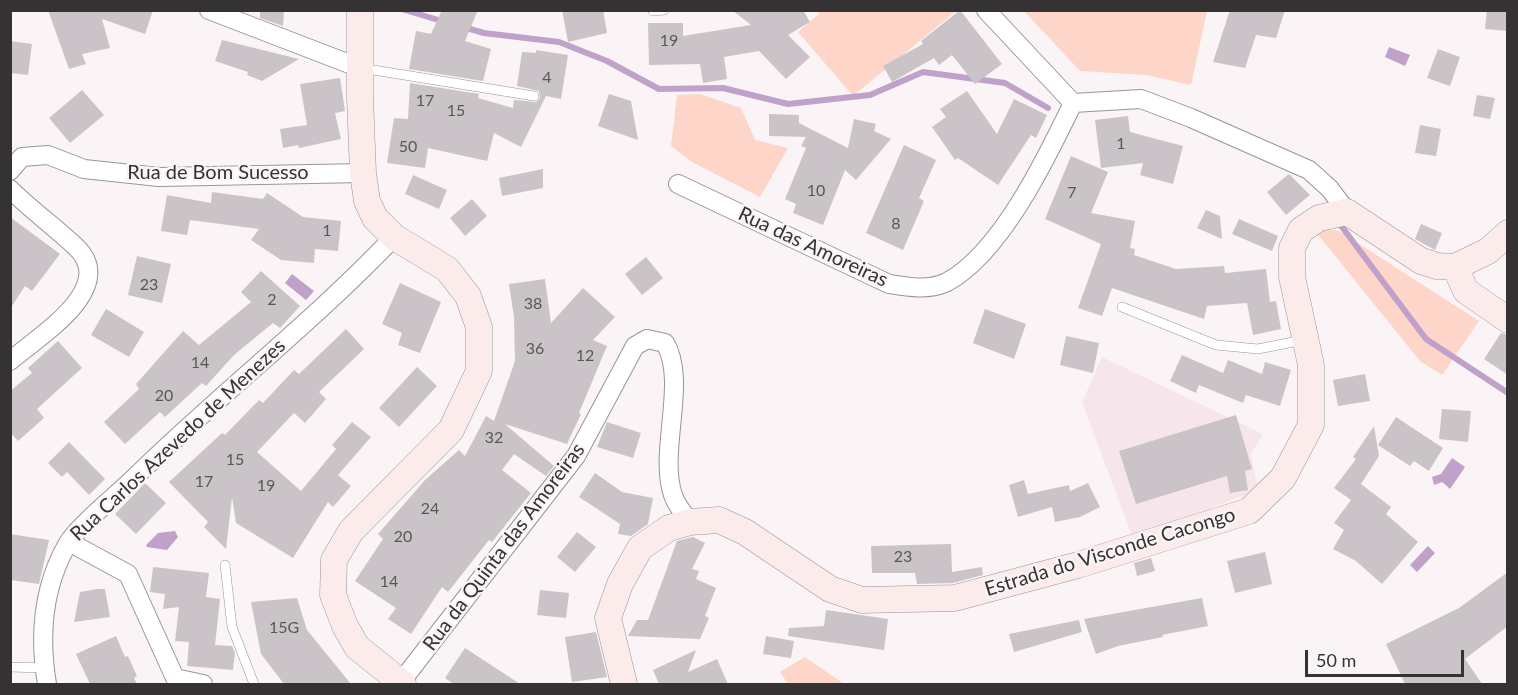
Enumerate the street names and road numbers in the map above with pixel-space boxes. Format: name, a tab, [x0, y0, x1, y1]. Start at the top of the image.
street label: Rua de Bom Sucesso	[127, 161, 309, 185]
street label: Rua das Amoreiras	[734, 202, 892, 292]
street label: Rua Carlos Azevedo de Menezes	[66, 334, 290, 546]
street label: Rua da Quinta das Amoreiras	[418, 438, 590, 656]
street label: Estrada do Visconde Cacongo	[982, 502, 1238, 602]

